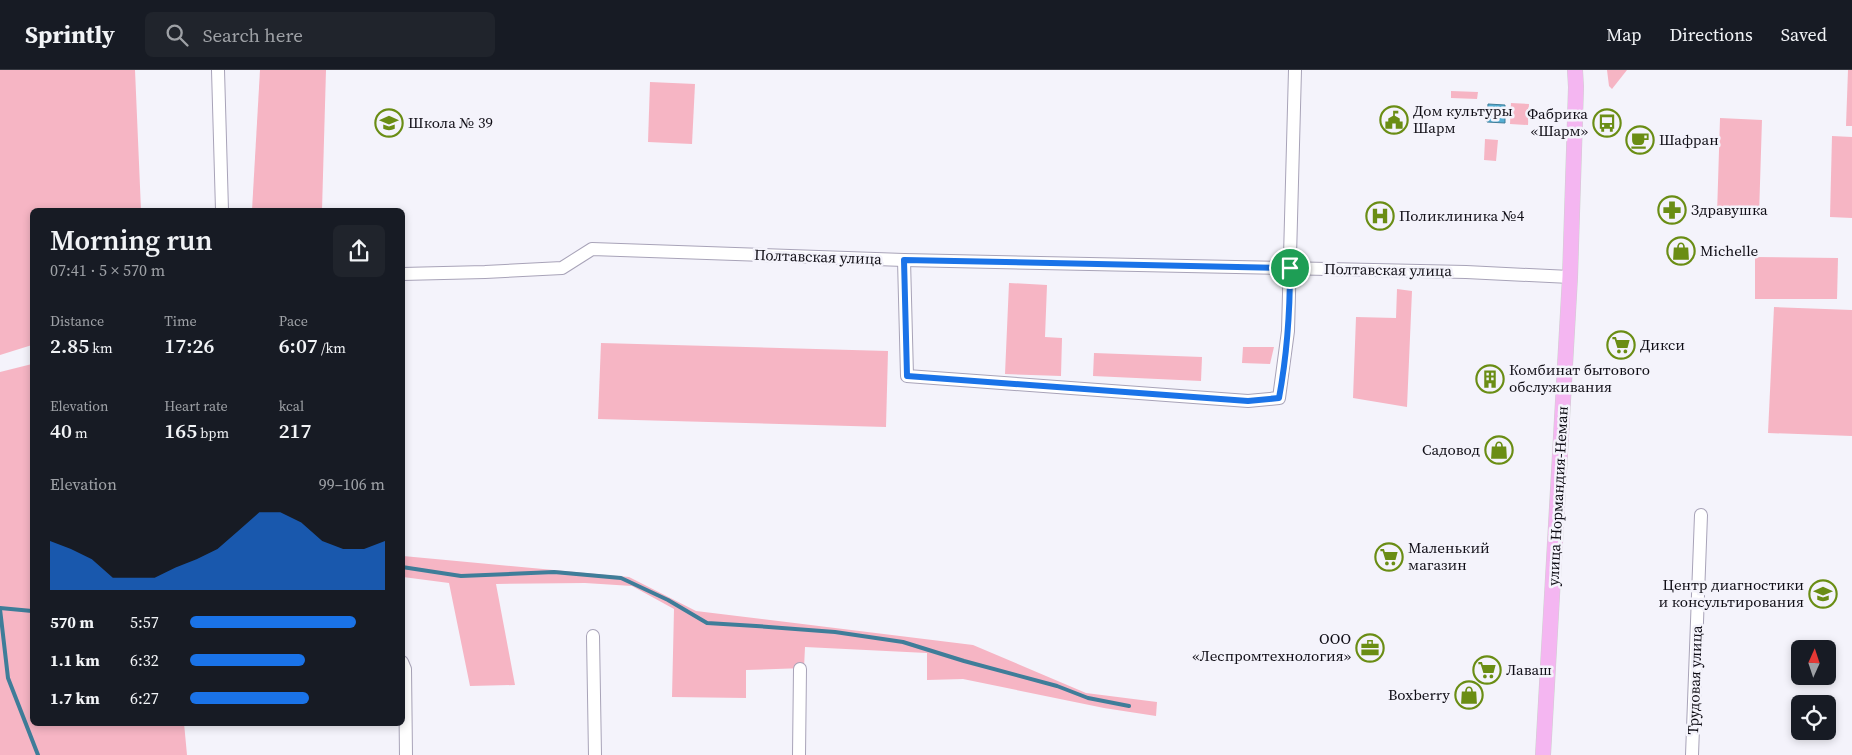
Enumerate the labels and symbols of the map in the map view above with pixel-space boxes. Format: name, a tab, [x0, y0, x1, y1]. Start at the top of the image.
place label: Дом культуры Шарм	[1413, 100, 1513, 138]
place label: Фабрика «Шарм»	[1527, 103, 1588, 141]
public building icon: Дом культуры Шарм	[1379, 105, 1409, 135]
school or university icon: Школа № 39	[374, 108, 404, 138]
bus stop icon: Фабрика «Шарм»	[1592, 108, 1622, 138]
place label: Школа № 39	[408, 112, 493, 133]
cafe icon: Шафран	[1625, 125, 1655, 155]
place label: Шафран	[1659, 129, 1719, 150]
pharmacy icon: Здравушка	[1657, 195, 1687, 225]
place label: Здравушка	[1691, 199, 1768, 220]
hospital icon: Поликлиника №4	[1365, 201, 1395, 231]
place label: Поликлиника №4	[1399, 205, 1525, 226]
shop icon: Michelle	[1666, 236, 1696, 266]
place label: Michelle	[1700, 240, 1759, 261]
street label: Полтавская улица	[754, 244, 883, 269]
pin	[1269, 247, 1311, 289]
street label: Полтавская улица	[1324, 258, 1452, 281]
supermarket icon: Дикси	[1606, 330, 1636, 360]
place label: Дикси	[1640, 334, 1685, 355]
place label: Комбинат бытового обслуживания	[1509, 359, 1650, 397]
building icon: Комбинат бытового обслуживания	[1475, 364, 1505, 394]
street label: улица Нормандия-Неман	[1542, 405, 1573, 587]
shop icon: Садовод	[1484, 435, 1514, 465]
place label: Садовод	[1422, 439, 1480, 460]
place label: Маленький магазин	[1408, 537, 1490, 575]
supermarket icon: Маленький магазин	[1374, 542, 1404, 572]
place label: Центр диагностики и консультирования	[1658, 574, 1804, 612]
school or university icon: Центр диагностики и консультирования	[1808, 579, 1838, 609]
street label: Трудовая улица	[1682, 625, 1707, 735]
place label: ООО «Леспромтехнология»	[1192, 628, 1351, 666]
office icon: ООО «Леспромтехнология»	[1355, 633, 1385, 663]
north arrow	[1791, 640, 1836, 685]
supermarket icon: Лаваш	[1472, 655, 1502, 685]
place label: Лаваш	[1506, 659, 1552, 680]
shop icon: Boxberry	[1454, 680, 1484, 710]
place label: Boxberry	[1388, 684, 1450, 705]

